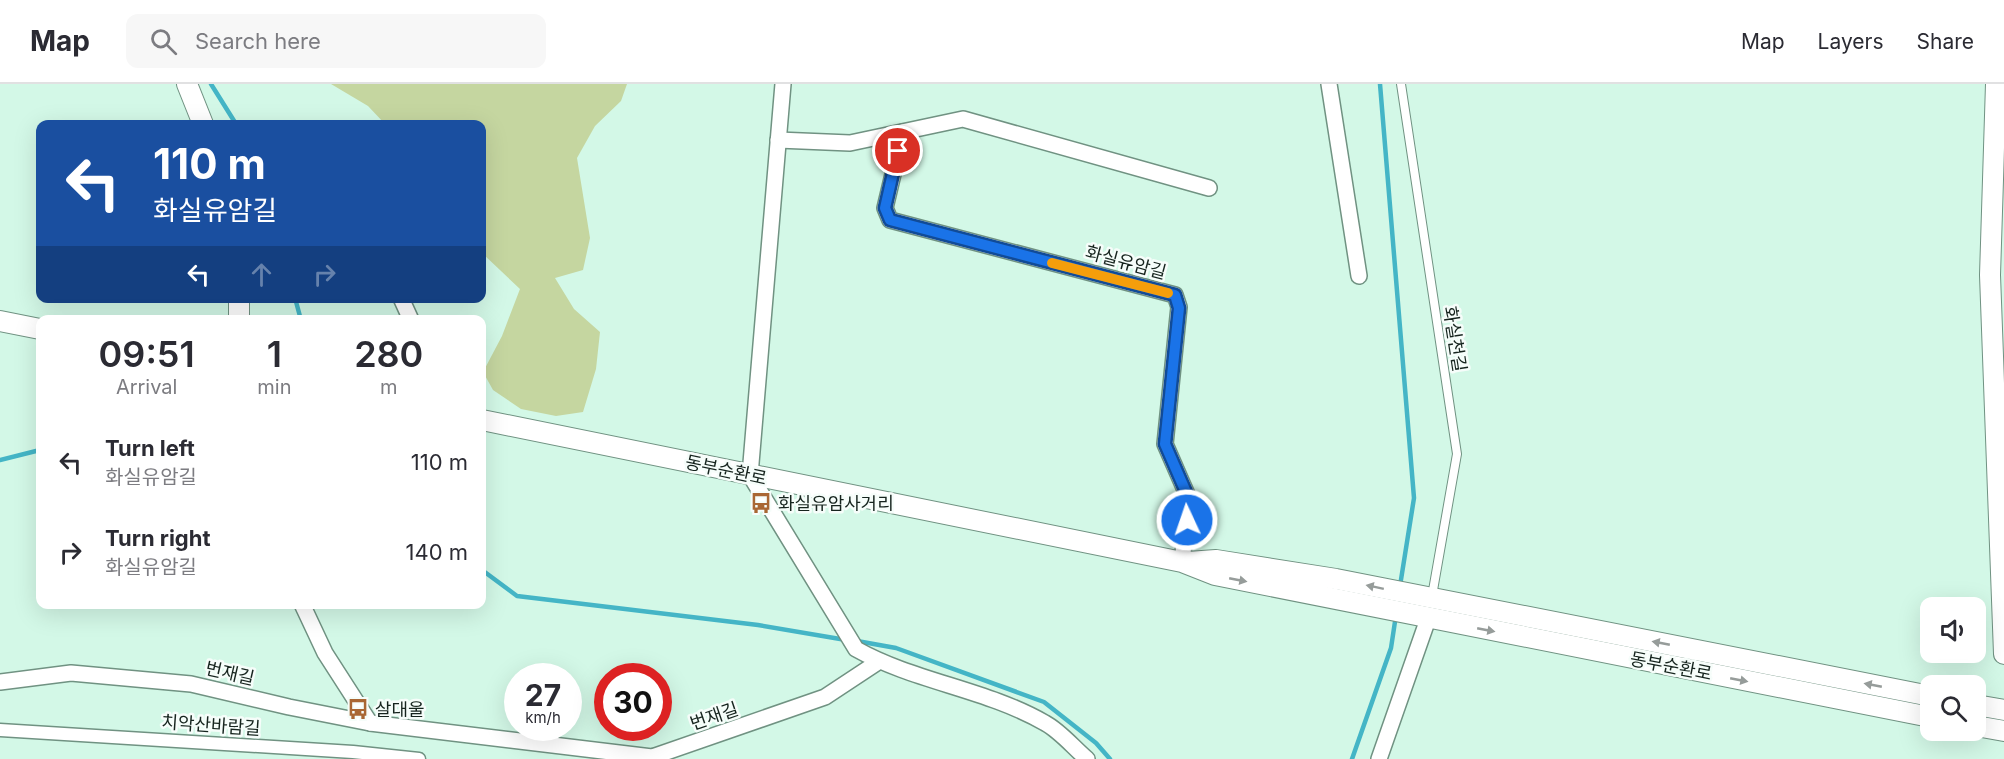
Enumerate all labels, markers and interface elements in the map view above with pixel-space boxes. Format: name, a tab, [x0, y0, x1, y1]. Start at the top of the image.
search box	[126, 14, 546, 68]
text: Map	[30, 24, 90, 58]
icon: search	[147, 25, 180, 58]
text: Search here	[195, 28, 321, 54]
text: Map	[1741, 29, 1785, 54]
text: Layers	[1818, 29, 1884, 54]
text: Share	[1917, 29, 1974, 54]
pin	[872, 125, 923, 176]
icon: arrive	[881, 134, 914, 167]
text: 110 m	[153, 138, 266, 189]
icon: left	[54, 144, 132, 222]
text: 화실유암길	[153, 194, 277, 227]
street label: 화실유암길	[1083, 241, 1169, 283]
icon: left	[182, 258, 215, 291]
icon: ahead	[245, 258, 278, 291]
icon: right	[308, 258, 341, 291]
street label: 화실천길	[1439, 305, 1471, 373]
text: 09:51	[99, 332, 195, 376]
text: 1	[267, 332, 282, 376]
text: 280	[354, 332, 423, 376]
text: Arrival	[116, 375, 177, 399]
text: min	[257, 375, 292, 399]
text: m	[380, 375, 398, 399]
text: Turn left	[105, 435, 195, 461]
icon: left	[54, 446, 87, 479]
text: 110 m	[411, 449, 468, 475]
street label: 동부순환로	[683, 451, 769, 489]
text: 화실유암길	[105, 465, 197, 489]
position arrow	[1155, 488, 1219, 552]
bus stop icon: 화실유암사거리	[749, 491, 773, 515]
place label: 화실유암사거리	[778, 493, 894, 514]
text: Turn right	[105, 525, 211, 551]
icon: right	[54, 536, 87, 569]
text: 140 m	[406, 539, 468, 565]
text: 화실유암길	[105, 555, 197, 579]
one-way arrow	[1228, 576, 1247, 585]
one-way arrow	[1366, 582, 1385, 591]
map controls	[1920, 597, 1986, 741]
button: sound	[1920, 597, 1986, 663]
one-way arrow	[1476, 626, 1495, 635]
one-way arrow	[1651, 638, 1670, 647]
street label: 동부순환로	[1628, 648, 1714, 684]
street label: 번재길	[203, 657, 257, 689]
speed limit sign: 30	[594, 663, 672, 741]
button: search	[1920, 675, 1986, 741]
one-way arrow	[1729, 676, 1748, 685]
text: 27	[525, 677, 561, 713]
one-way arrow	[1863, 680, 1882, 689]
bus stop icon: 살대울	[346, 697, 370, 721]
street label: 번재길	[687, 698, 741, 734]
place label: 살대울	[375, 699, 425, 720]
text: km/h	[525, 708, 561, 727]
street label: 치악산바람길	[161, 711, 261, 739]

